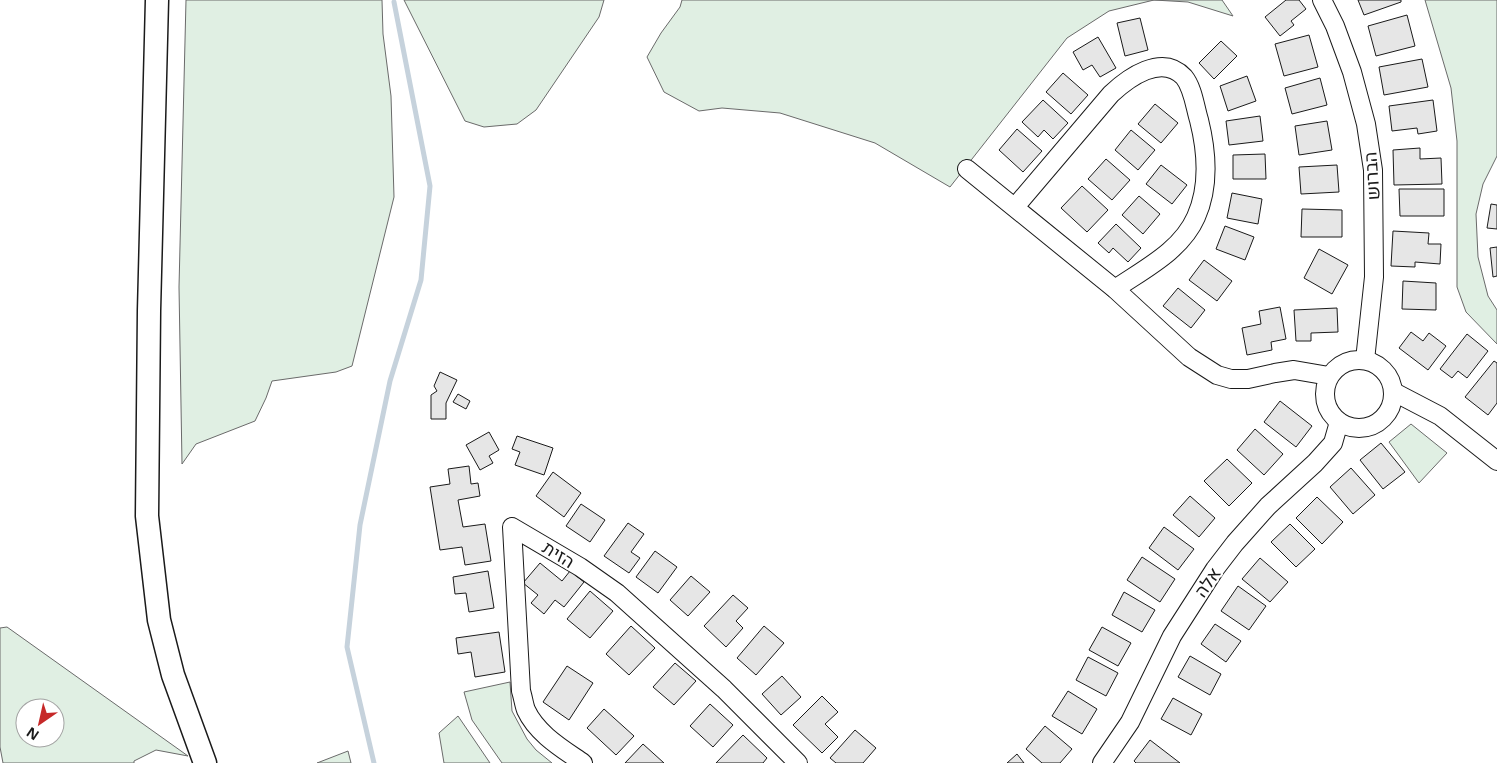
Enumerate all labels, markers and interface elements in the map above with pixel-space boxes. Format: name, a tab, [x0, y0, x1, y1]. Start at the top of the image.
street label: הברוש	[1357, 151, 1385, 201]
street label: הזית	[538, 535, 580, 573]
street label: אלה	[1188, 562, 1226, 602]
north arrow	[15, 698, 65, 748]
text: N	[22, 723, 42, 745]

